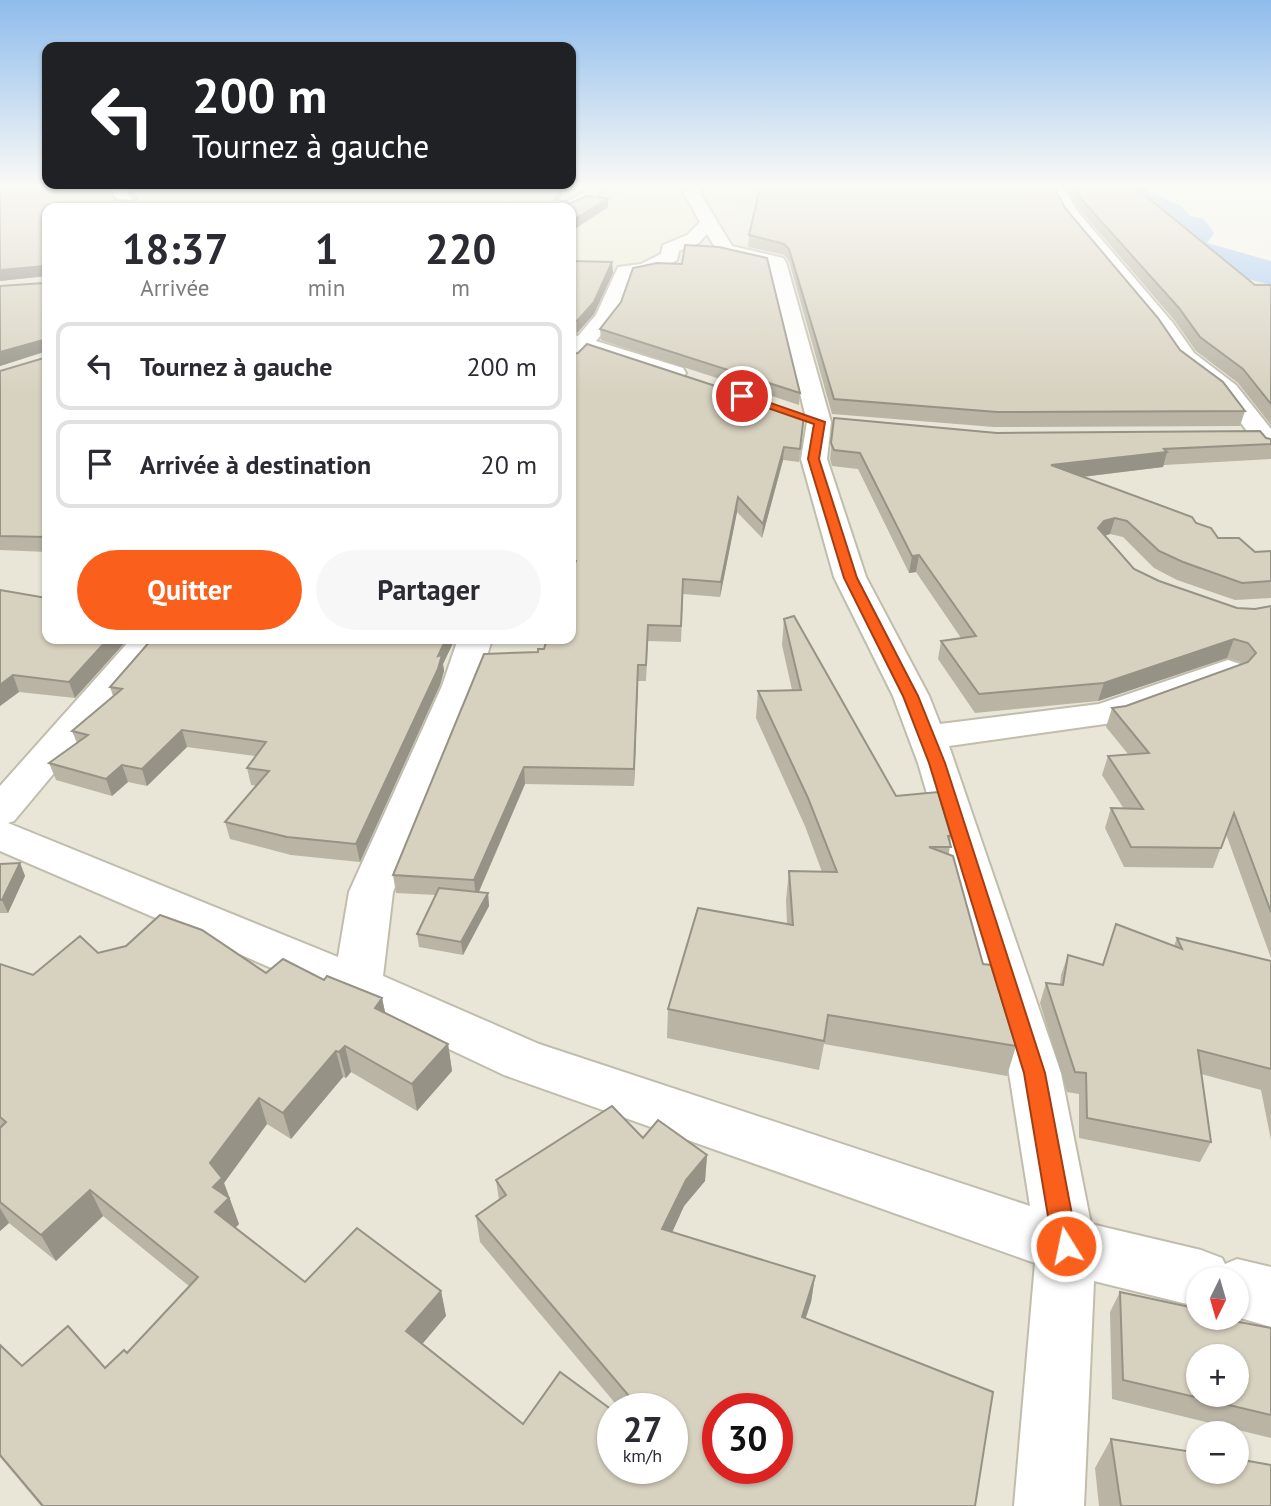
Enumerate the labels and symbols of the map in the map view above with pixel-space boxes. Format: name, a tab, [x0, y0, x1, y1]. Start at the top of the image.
pin	[712, 366, 772, 426]
position arrow	[1029, 1209, 1103, 1283]
north arrow	[1186, 1267, 1250, 1330]
speed limit sign: 30	[702, 1393, 793, 1484]

